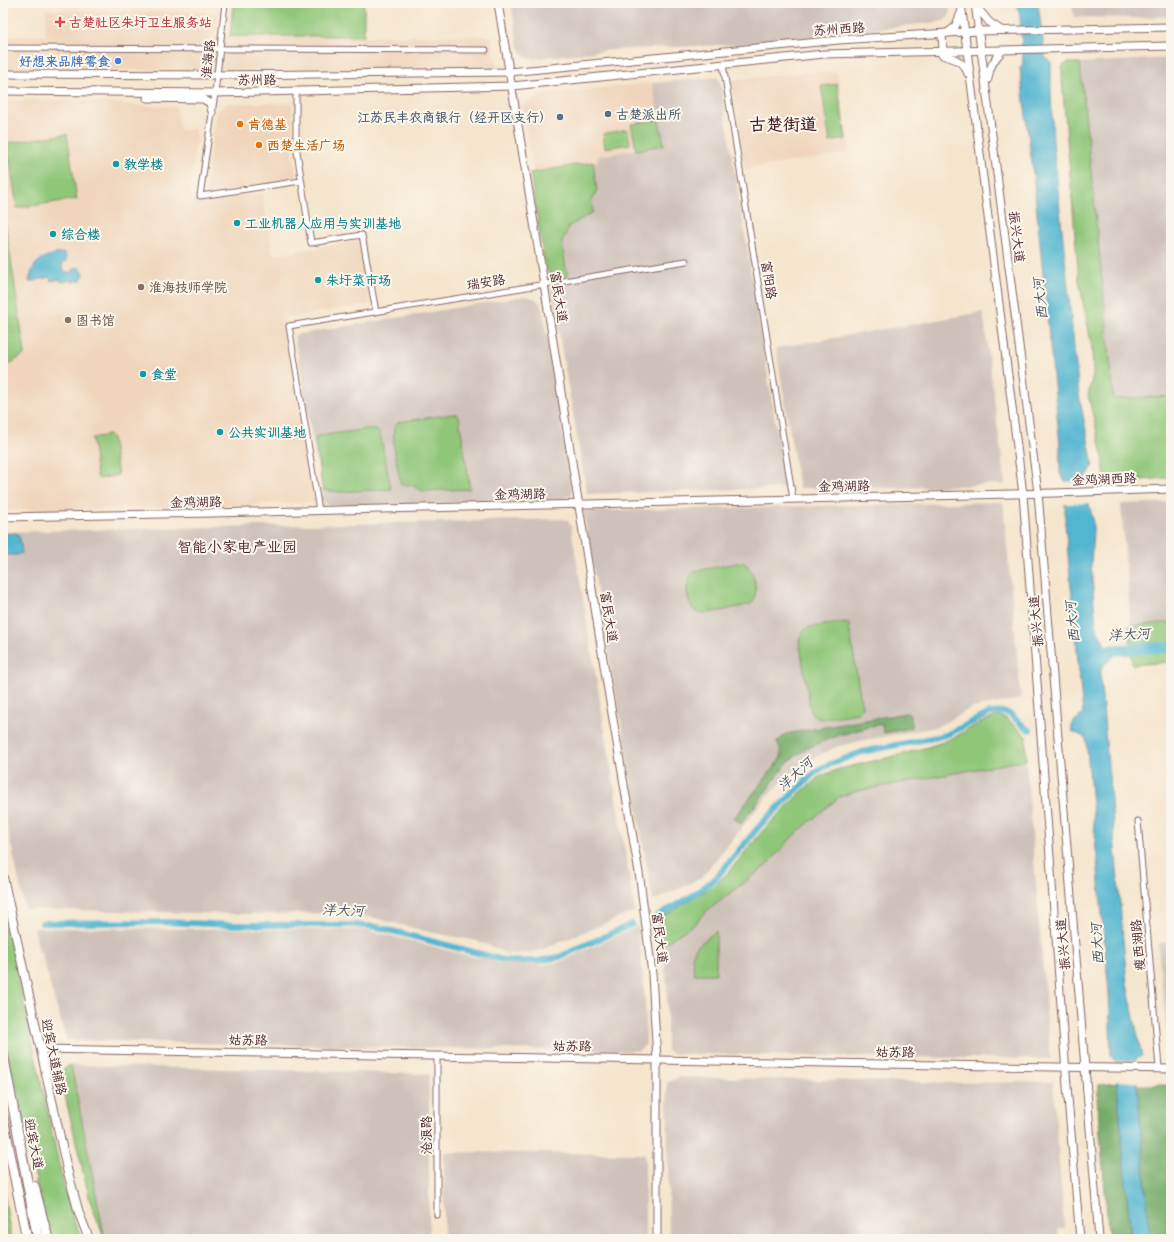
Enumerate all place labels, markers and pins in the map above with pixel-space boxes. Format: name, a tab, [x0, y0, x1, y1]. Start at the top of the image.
place label: 古楚社区朱圩卫生服务站	[69, 14, 212, 31]
marker: 古楚社区朱圩卫生服务站	[54, 16, 66, 28]
place label: 好想来品牌零食	[19, 53, 110, 70]
marker: 好想来品牌零食	[113, 56, 123, 66]
place label: 古楚派出所	[616, 106, 681, 123]
place label: 江苏民丰农商银行（经开区支行）	[357, 109, 552, 126]
marker: 古楚派出所	[603, 109, 613, 119]
marker: 江苏民丰农商银行（经开区支行）	[555, 112, 565, 122]
place label: 肯德基	[248, 116, 287, 133]
marker: 肯德基	[235, 119, 245, 129]
place label: 西楚生活广场	[267, 137, 345, 154]
marker: 西楚生活广场	[254, 140, 264, 150]
place label: 教学楼	[124, 156, 163, 173]
marker: 教学楼	[111, 159, 121, 169]
place label: 工业机器人应用与实训基地	[245, 215, 401, 232]
marker: 工业机器人应用与实训基地	[232, 218, 242, 228]
place label: 综合楼	[61, 226, 100, 243]
marker: 综合楼	[48, 229, 58, 239]
place label: 朱圩菜市场	[326, 272, 391, 289]
marker: 朱圩菜市场	[313, 275, 323, 285]
place label: 淮海技师学院	[149, 279, 227, 296]
marker: 淮海技师学院	[136, 282, 146, 292]
place label: 图书馆	[76, 312, 115, 329]
marker: 图书馆	[63, 315, 73, 325]
place label: 食堂	[151, 366, 177, 383]
marker: 食堂	[138, 369, 148, 379]
place label: 公共实训基地	[228, 424, 306, 441]
marker: 公共实训基地	[215, 427, 225, 437]

